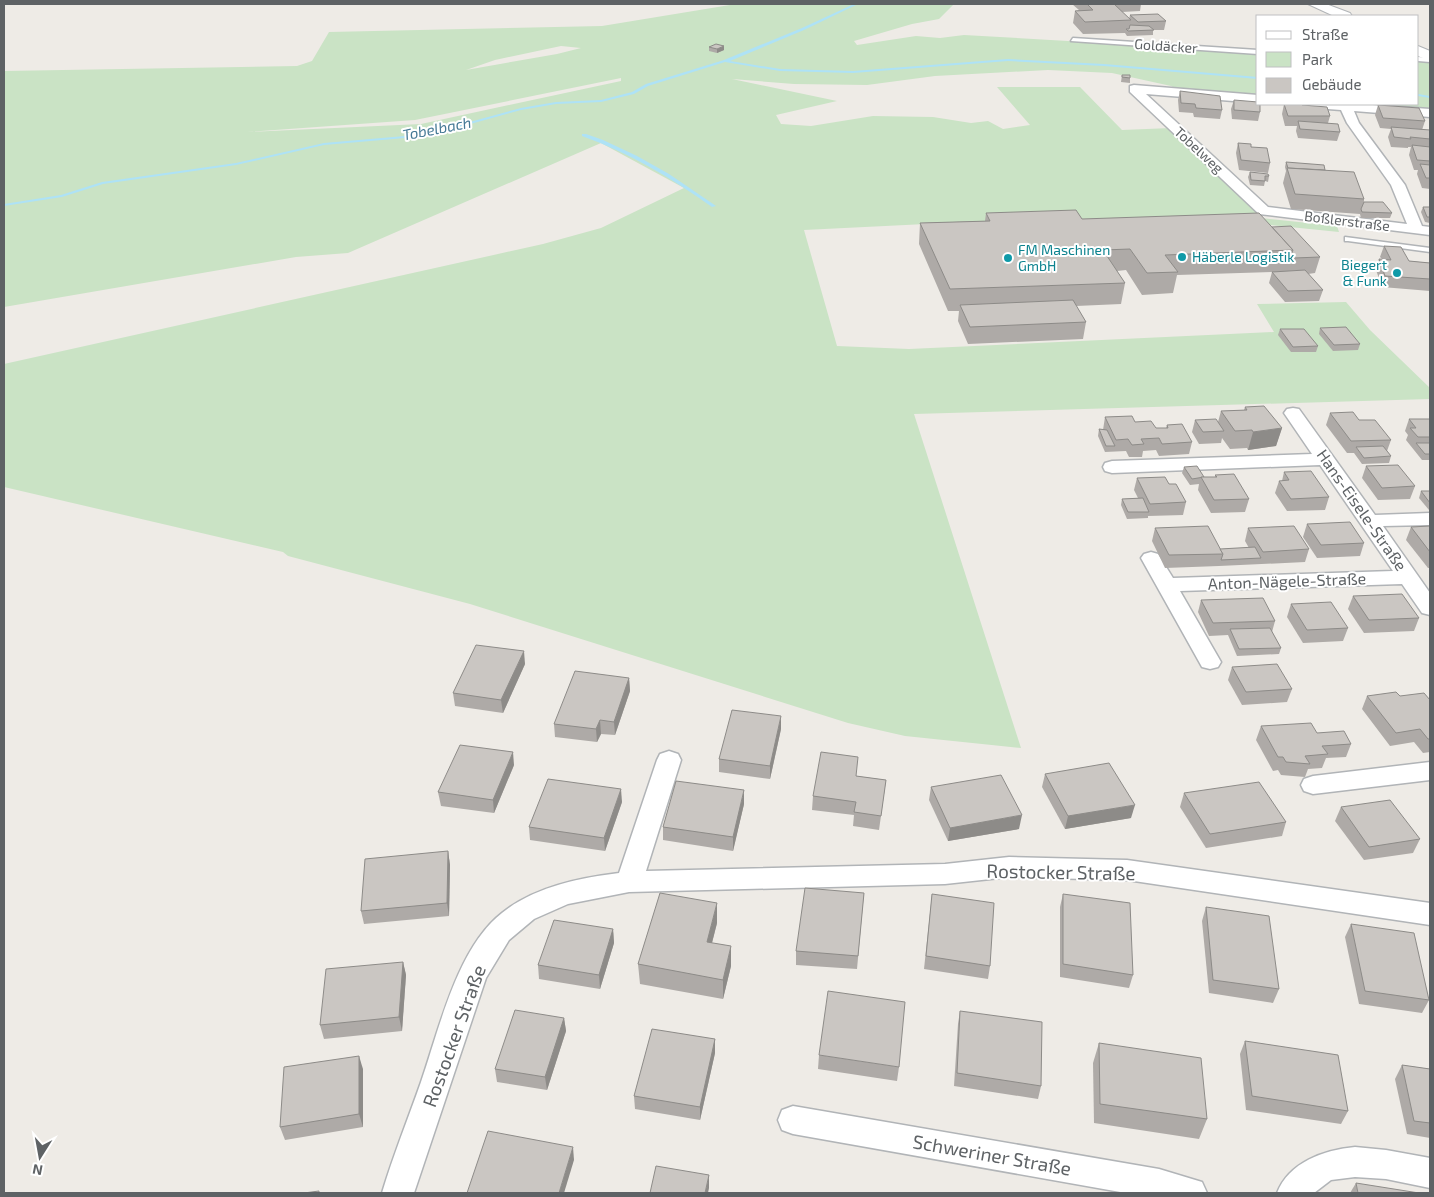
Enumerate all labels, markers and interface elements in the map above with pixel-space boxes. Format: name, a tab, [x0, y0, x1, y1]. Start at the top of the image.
legend	[1256, 15, 1419, 105]
text: Straße	[1302, 25, 1348, 43]
street label: Goldäcker	[1134, 35, 1199, 56]
text: Park	[1302, 50, 1333, 68]
text: Gebäude	[1302, 75, 1361, 93]
water label: Tobelbach	[401, 113, 473, 143]
street label: Tobelweg	[1171, 123, 1228, 177]
street label: Boßlerstraße	[1303, 207, 1391, 234]
place label: FM Maschinen GmbH	[1018, 241, 1110, 274]
place label: Häberle Logistik	[1192, 248, 1294, 265]
marker: Häberle Logistik	[1176, 251, 1188, 263]
marker: FM Maschinen GmbH	[1002, 252, 1014, 264]
place label: Biegert & Funk	[1341, 256, 1387, 289]
marker: Biegert & Funk	[1391, 267, 1403, 279]
street label: Hans-Eisele-Straße	[1313, 445, 1411, 574]
street label: Anton-Nägele-Straße	[1208, 568, 1366, 593]
street label: Rostocker Straße	[986, 859, 1136, 884]
street label: Rostocker Straße	[417, 962, 490, 1110]
street label: Schweriner Straße	[911, 1129, 1073, 1180]
north arrow	[15, 1132, 65, 1182]
text: N	[31, 1161, 44, 1180]

